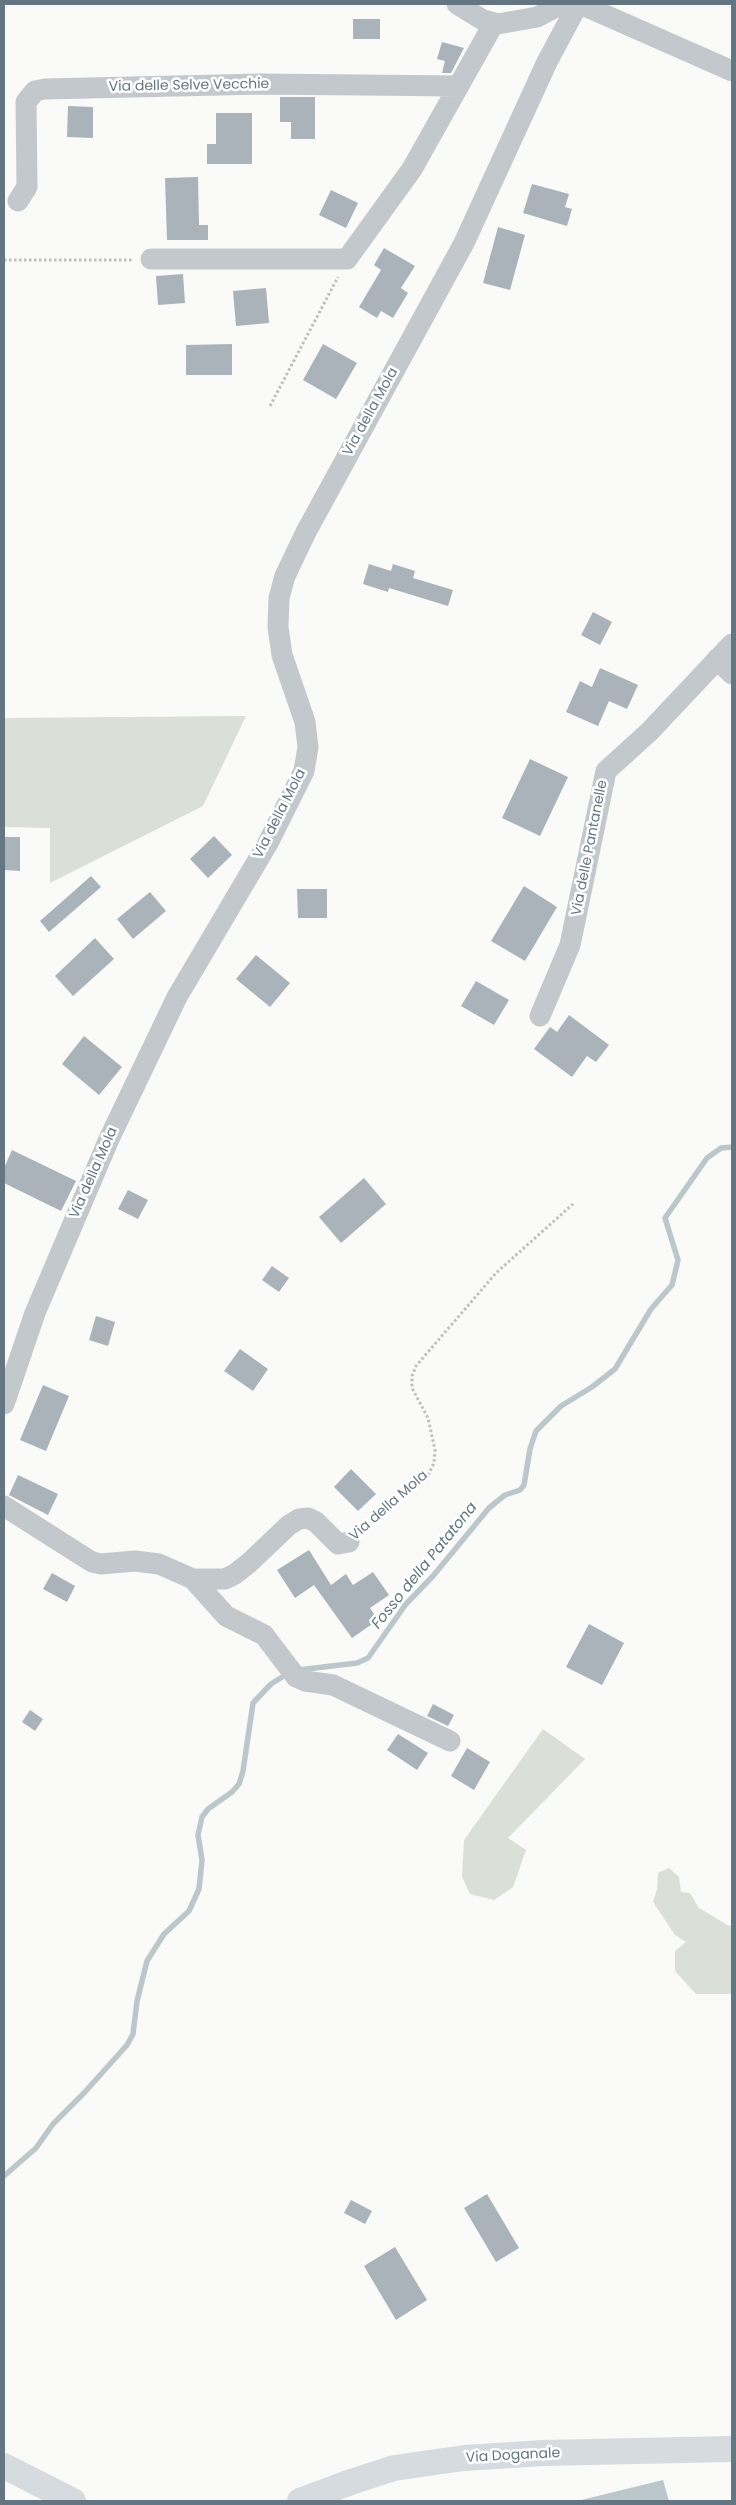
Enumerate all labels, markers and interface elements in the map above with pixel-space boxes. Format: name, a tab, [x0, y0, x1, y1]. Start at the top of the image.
street label: Via delle Selve Vecchie	[109, 76, 269, 96]
street label: Via della Mola	[340, 365, 402, 459]
street label: Via della Mola	[250, 766, 310, 862]
street label: Via delle Pantanelle	[569, 779, 611, 917]
street label: Via della Mola	[66, 1125, 122, 1221]
street label: Via della Mola	[346, 1467, 432, 1545]
water label: Fosso della Patatona	[368, 1499, 482, 1633]
street label: Via Doganale	[465, 2445, 561, 2467]

